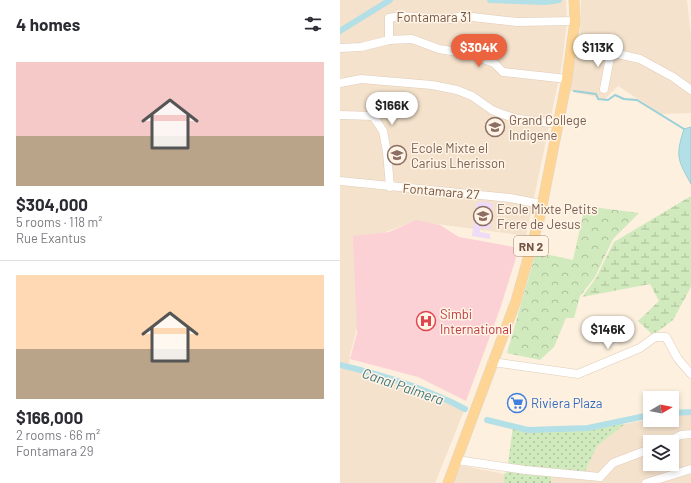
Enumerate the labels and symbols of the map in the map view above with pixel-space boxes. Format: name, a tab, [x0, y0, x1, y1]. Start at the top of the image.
street label: Fontamara 31	[397, 9, 471, 25]
pin: $304K	[451, 34, 507, 68]
pin: $113K	[570, 34, 626, 68]
pin: $166K	[364, 92, 420, 126]
place label: Grand College Indigene	[509, 112, 587, 143]
school or university icon: Grand College Indigene	[484, 116, 506, 138]
place label: Ecole Mixte el Carius Lherisson	[411, 140, 505, 171]
school or university icon: Ecole Mixte el Carius Lherisson	[386, 144, 408, 166]
street label: Fontamara 27	[402, 180, 480, 202]
place label: Ecole Mixte Petits Frere de Jesus	[497, 201, 597, 232]
school or university icon: Ecole Mixte Petits Frere de Jesus	[472, 205, 494, 227]
road number: RN 2	[514, 236, 548, 256]
place label: Simbi International	[440, 306, 512, 337]
hospital icon: Simbi International	[415, 310, 437, 332]
pin: $146K	[580, 316, 636, 350]
water label: Canal Palmera	[360, 364, 446, 408]
north arrow	[643, 391, 679, 427]
supermarket icon: Riviera Plaza	[506, 392, 528, 414]
place label: Riviera Plaza	[531, 395, 602, 411]

